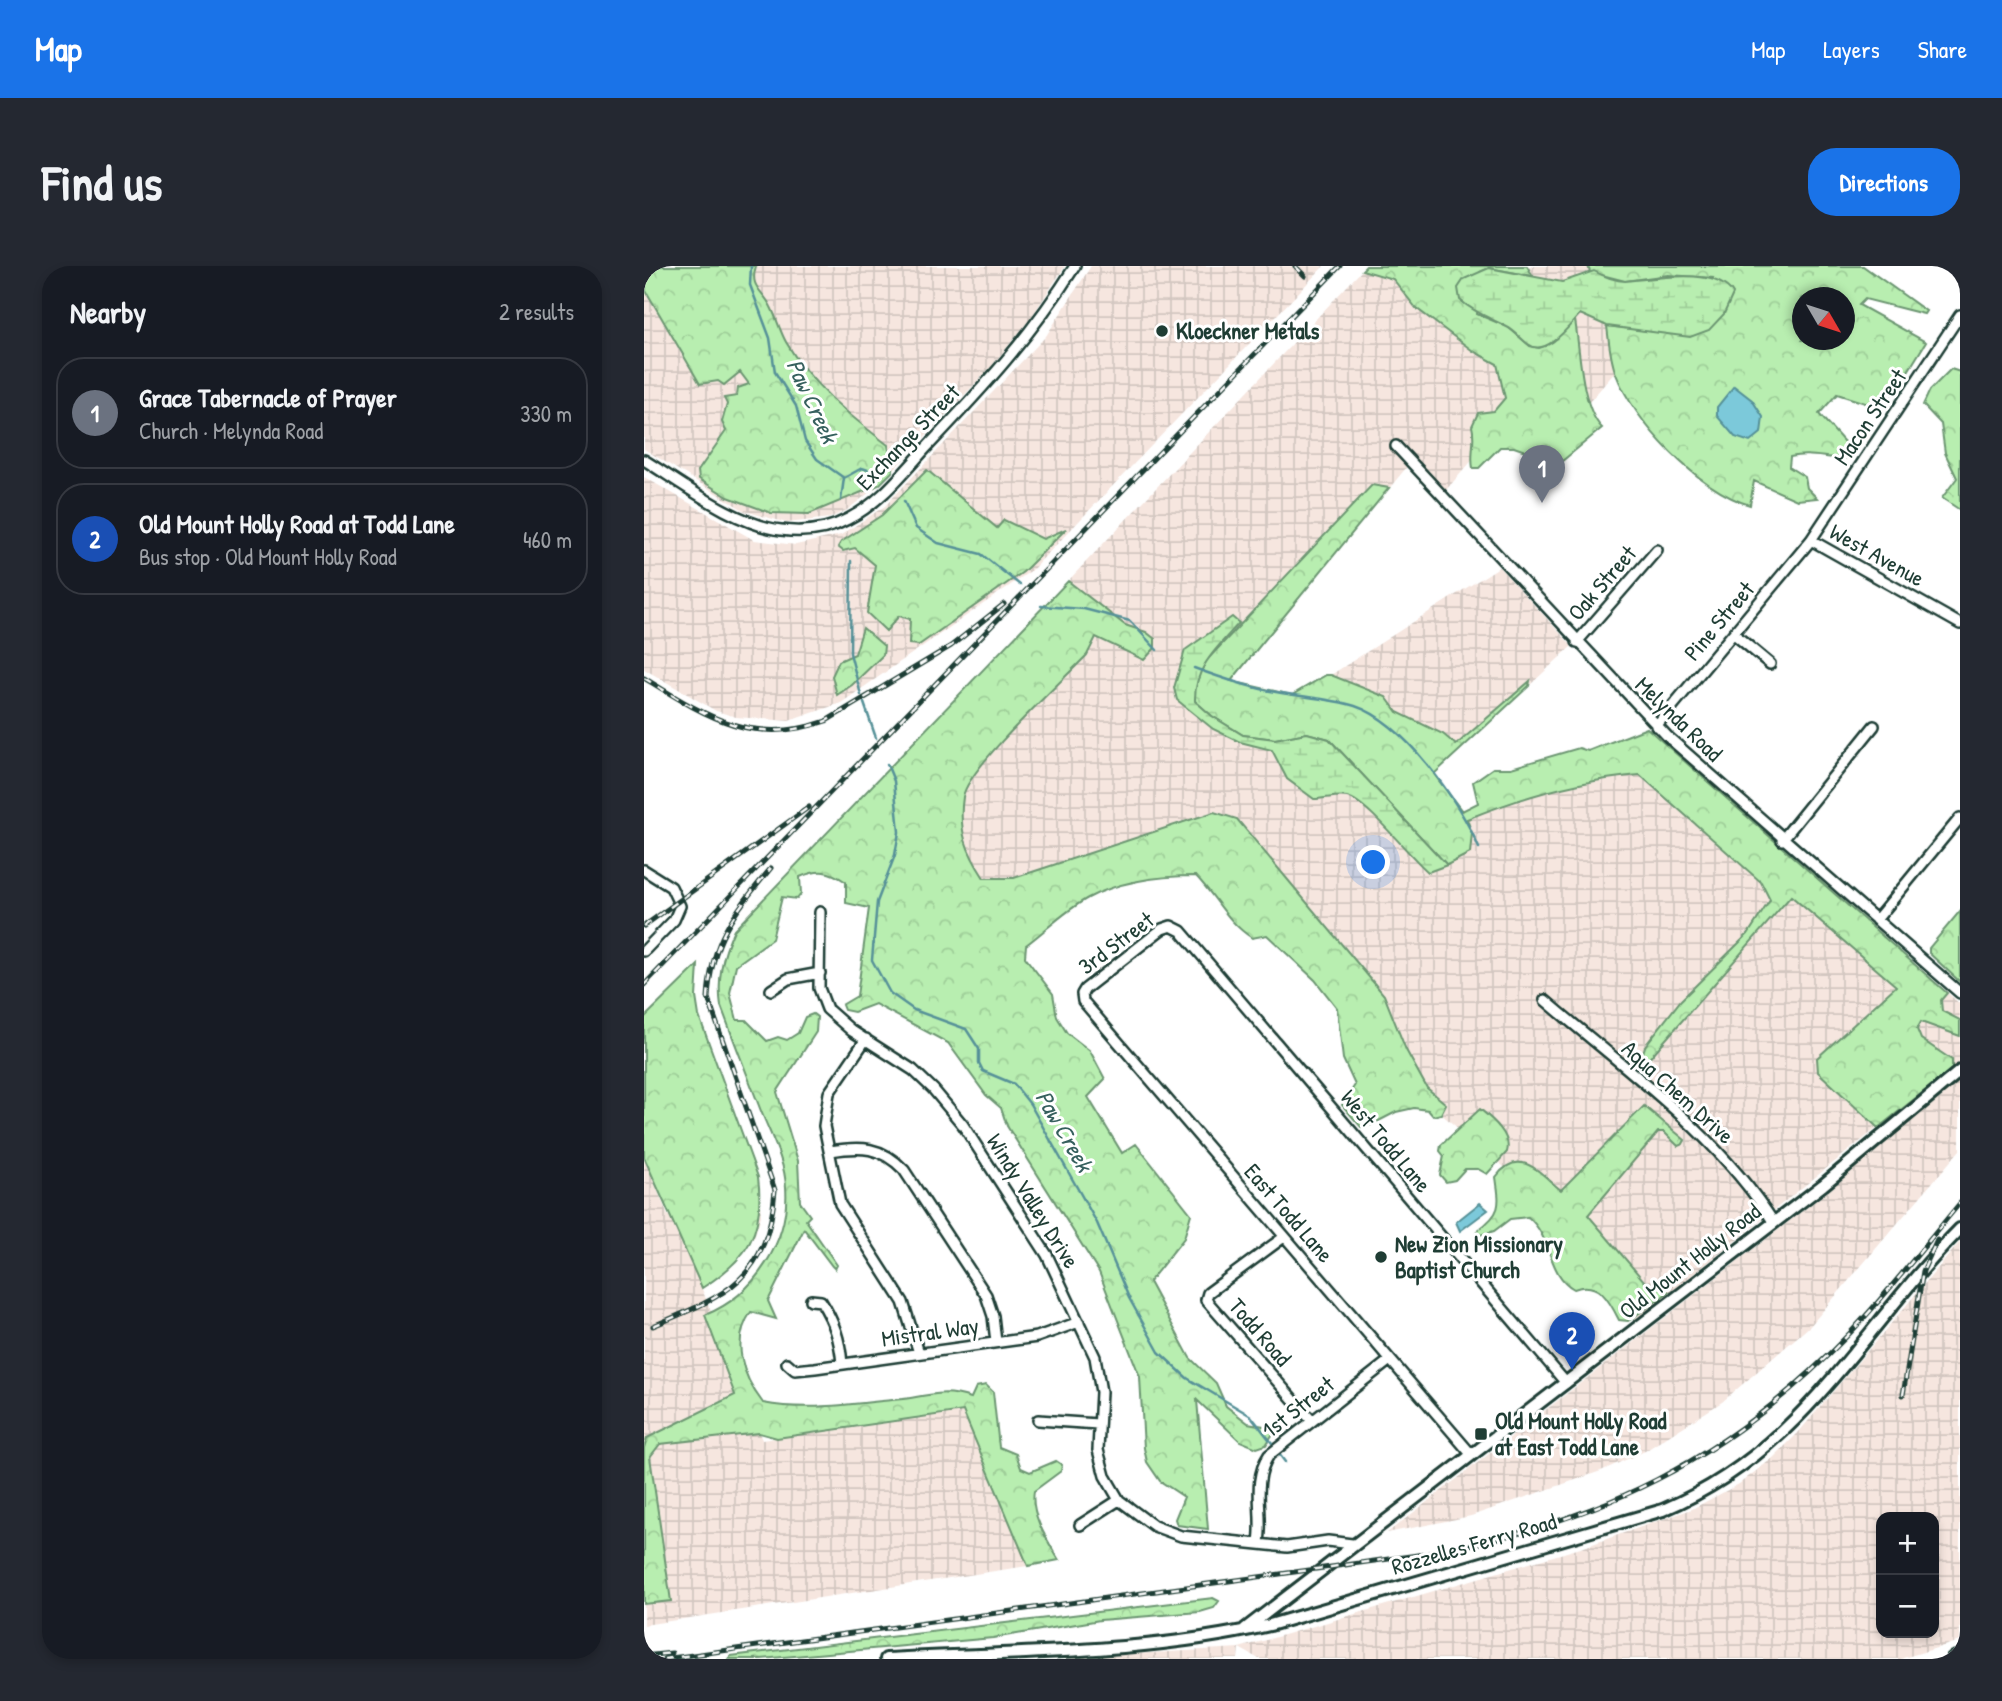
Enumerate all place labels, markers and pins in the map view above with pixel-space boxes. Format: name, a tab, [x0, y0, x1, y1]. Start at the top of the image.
place label: Kloeckner Metals	[1176, 315, 1320, 346]
marker: Kloeckner Metals	[1154, 323, 1170, 339]
pin: 1	[1519, 445, 1565, 503]
place label: New Zion Missionary Baptist Church	[1395, 1228, 1563, 1286]
marker: New Zion Missionary Baptist Church	[1373, 1249, 1389, 1265]
pin: 2	[1549, 1312, 1595, 1370]
place label: Old Mount Holly Road at East Todd Lane	[1495, 1405, 1667, 1462]
marker: Old Mount Holly Road at East Todd Lane	[1473, 1426, 1489, 1442]

